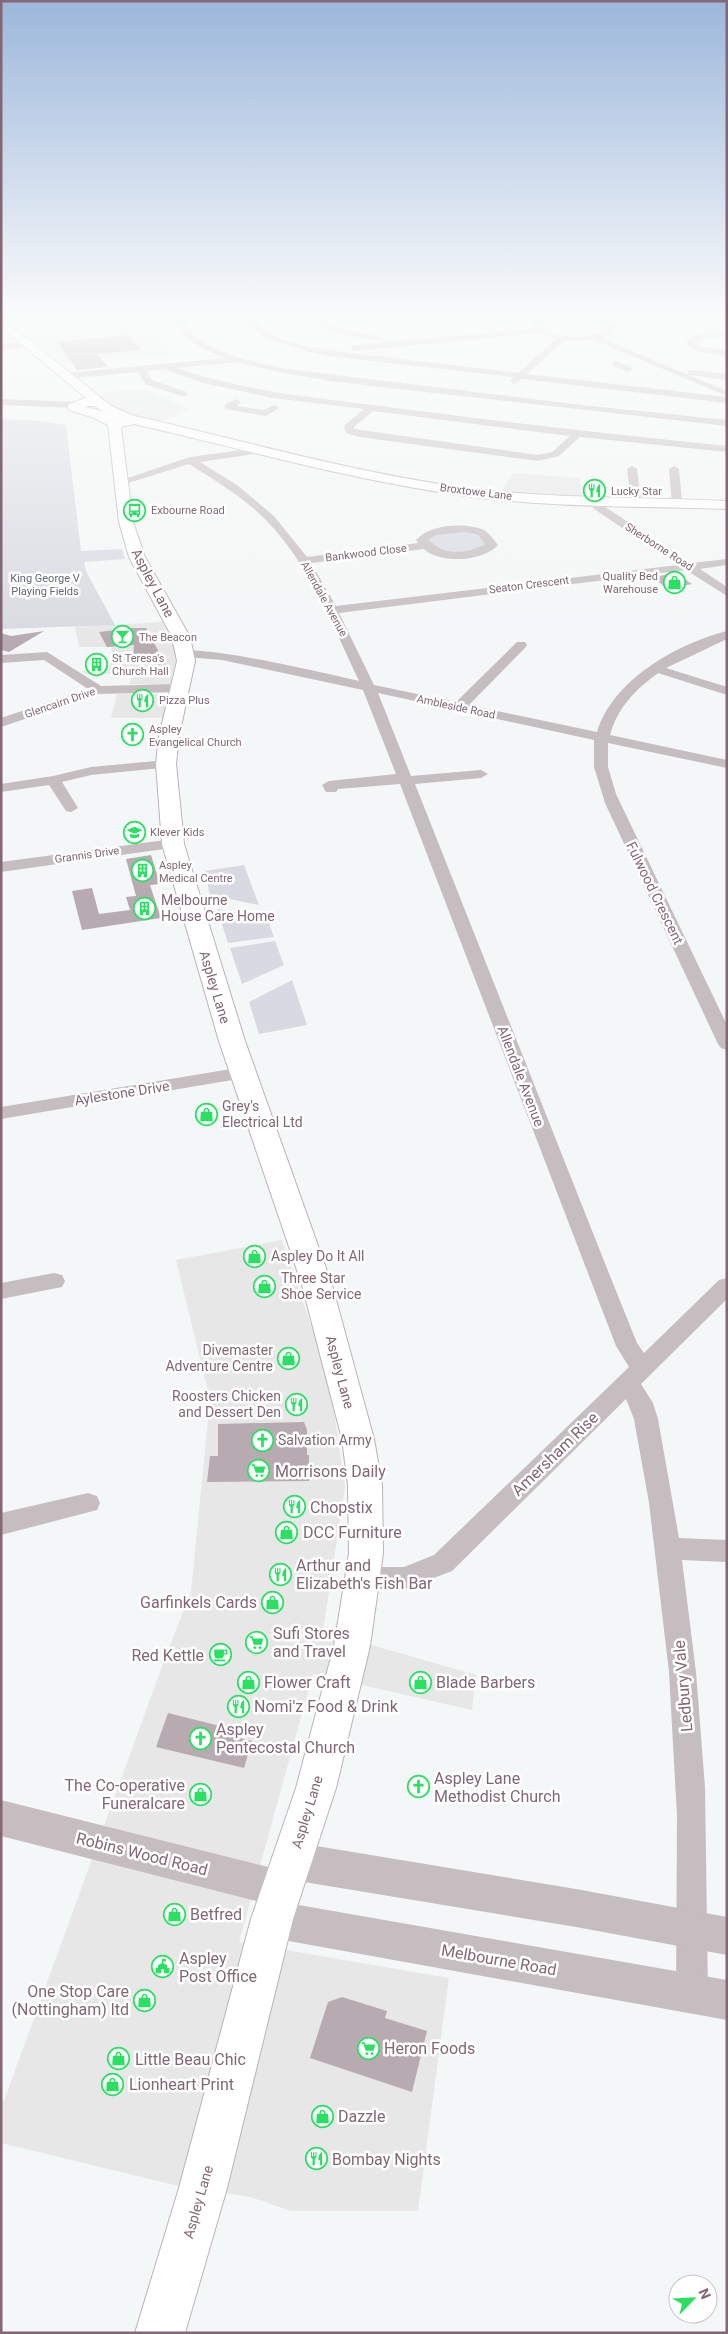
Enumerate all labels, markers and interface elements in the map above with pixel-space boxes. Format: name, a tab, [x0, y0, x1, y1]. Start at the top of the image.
restaurant icon: Lucky Star	[583, 479, 607, 503]
street label: Broxtowe Lane	[439, 481, 513, 503]
place label: Lucky Star	[611, 485, 662, 498]
bus stop icon: Exbourne Road	[123, 498, 147, 522]
place label: Exbourne Road	[151, 504, 225, 517]
street label: Sherborne Road	[623, 520, 695, 574]
street label: Bankwood Close	[325, 542, 408, 564]
street label: Aspley Lane	[128, 546, 178, 620]
street label: Allendale Avenue	[298, 559, 350, 639]
place label: Quality Bed Warehouse	[603, 570, 658, 596]
shop icon: Quality Bed Warehouse	[662, 570, 686, 594]
park label: King George V Playing Fields	[10, 572, 80, 598]
street label: Seaton Crescent	[488, 574, 570, 596]
bar icon: The Beacon	[111, 625, 135, 649]
place label: The Beacon	[139, 631, 197, 644]
building icon: St Teresa's Church Hall	[84, 652, 108, 676]
place label: St Teresa's Church Hall	[112, 652, 169, 678]
street label: Glencairn Drive	[23, 685, 97, 721]
restaurant icon: Pizza Plus	[131, 688, 155, 712]
street label: Ambleside Road	[416, 692, 496, 722]
place label: Pizza Plus	[159, 694, 210, 707]
church icon: Aspley Evangelical Church	[121, 723, 145, 747]
place label: Aspley Evangelical Church	[149, 723, 242, 749]
school or university icon: Klever Kids	[122, 820, 146, 844]
place label: Klever Kids	[150, 826, 205, 839]
street label: Fulwood Crescent	[623, 839, 687, 947]
street label: Grannis Drive	[54, 844, 120, 866]
building icon: Aspley Medical Centre	[131, 859, 155, 883]
place label: Aspley Medical Centre	[159, 859, 233, 885]
place label: Melbourne House Care Home	[161, 892, 275, 924]
building icon: Melbourne House Care Home	[133, 896, 157, 920]
street label: Aspley Lane	[196, 949, 234, 1025]
street label: Allendale Avenue	[494, 1023, 548, 1129]
street label: Aylestone Drive	[73, 1078, 171, 1108]
place label: Grey's Electrical Ltd	[222, 1098, 303, 1130]
shop icon: Grey's Electrical Ltd	[194, 1102, 218, 1126]
shop icon: Aspley Do It All	[243, 1244, 267, 1268]
place label: Aspley Do It All	[271, 1248, 365, 1264]
place label: Three Star Shoe Service	[281, 1270, 361, 1302]
shop icon: Three Star Shoe Service	[253, 1274, 277, 1298]
street label: Aspley Lane	[323, 1334, 357, 1410]
place label: Divemaster Adventure Centre	[165, 1342, 273, 1374]
shop icon: Divemaster Adventure Centre	[277, 1346, 301, 1370]
place label: Roosters Chicken and Dessert Den	[172, 1388, 281, 1420]
restaurant icon: Roosters Chicken and Dessert Den	[285, 1392, 309, 1416]
street label: Amersham Rise	[508, 1408, 602, 1500]
church icon: Salvation Army	[250, 1428, 274, 1452]
place label: Salvation Army	[278, 1432, 372, 1448]
supermarket icon: Morrisons Daily	[247, 1459, 271, 1483]
place label: Morrisons Daily	[275, 1462, 386, 1481]
restaurant icon: Chopstix	[282, 1495, 306, 1519]
place label: Chopstix	[310, 1498, 373, 1517]
shop icon: DCC Furniture	[275, 1520, 299, 1544]
place label: DCC Furniture	[303, 1523, 402, 1542]
place label: Arthur and Elizabeth's Fish Bar	[296, 1556, 433, 1593]
restaurant icon: Arthur and Elizabeth's Fish Bar	[268, 1562, 292, 1586]
shop icon: Garfinkels Cards	[261, 1590, 285, 1614]
place label: Garfinkels Cards	[140, 1593, 257, 1612]
place label: Sufi Stores and Travel	[273, 1624, 350, 1661]
supermarket icon: Sufi Stores and Travel	[245, 1630, 269, 1654]
street label: Ledbury Vale	[670, 1639, 696, 1733]
cafe icon: Red Kettle	[208, 1643, 232, 1667]
place label: Red Kettle	[132, 1646, 204, 1665]
shop icon: Flower Craft	[236, 1670, 260, 1694]
shop icon: Blade Barbers	[408, 1670, 432, 1694]
place label: Flower Craft	[264, 1673, 351, 1692]
place label: Blade Barbers	[436, 1673, 535, 1692]
restaurant icon: Nomi'z Food & Drink	[226, 1694, 250, 1718]
place label: Nomi'z Food & Drink	[254, 1697, 399, 1716]
place label: Aspley Pentecostal Church	[216, 1720, 355, 1757]
church icon: Aspley Pentecostal Church	[188, 1726, 212, 1750]
place label: Aspley Lane Methodist Church	[434, 1769, 561, 1806]
street label: Aspley Lane	[288, 1774, 326, 1850]
church icon: Aspley Lane Methodist Church	[406, 1775, 430, 1799]
place label: The Co-operative Funeralcare	[65, 1776, 185, 1813]
shop icon: The Co-operative Funeralcare	[189, 1782, 213, 1806]
street label: Robins Wood Road	[74, 1828, 210, 1880]
shop icon: Betfred	[162, 1902, 186, 1926]
place label: Betfred	[190, 1905, 242, 1924]
street label: Melbourne Road	[440, 1941, 558, 1979]
place label: Aspley Post Office	[179, 1949, 257, 1986]
public building icon: Aspley Post Office	[151, 1955, 175, 1979]
place label: One Stop Care (Nottingham) ltd	[12, 1982, 129, 2019]
shop icon: One Stop Care (Nottingham) ltd	[133, 1988, 157, 2012]
supermarket icon: Heron Foods	[356, 2036, 380, 2060]
place label: Heron Foods	[384, 2039, 475, 2058]
shop icon: Little Beau Chic	[107, 2047, 131, 2071]
place label: Little Beau Chic	[135, 2050, 246, 2069]
shop icon: Lionheart Print	[101, 2072, 125, 2096]
place label: Lionheart Print	[129, 2075, 234, 2094]
shop icon: Dazzle	[310, 2104, 334, 2128]
place label: Dazzle	[338, 2107, 385, 2126]
restaurant icon: Bombay Nights	[304, 2147, 328, 2171]
place label: Bombay Nights	[332, 2150, 441, 2169]
street label: Aspley Lane	[180, 2164, 216, 2240]
north arrow	[668, 2274, 718, 2324]
text: N	[696, 2286, 714, 2301]

